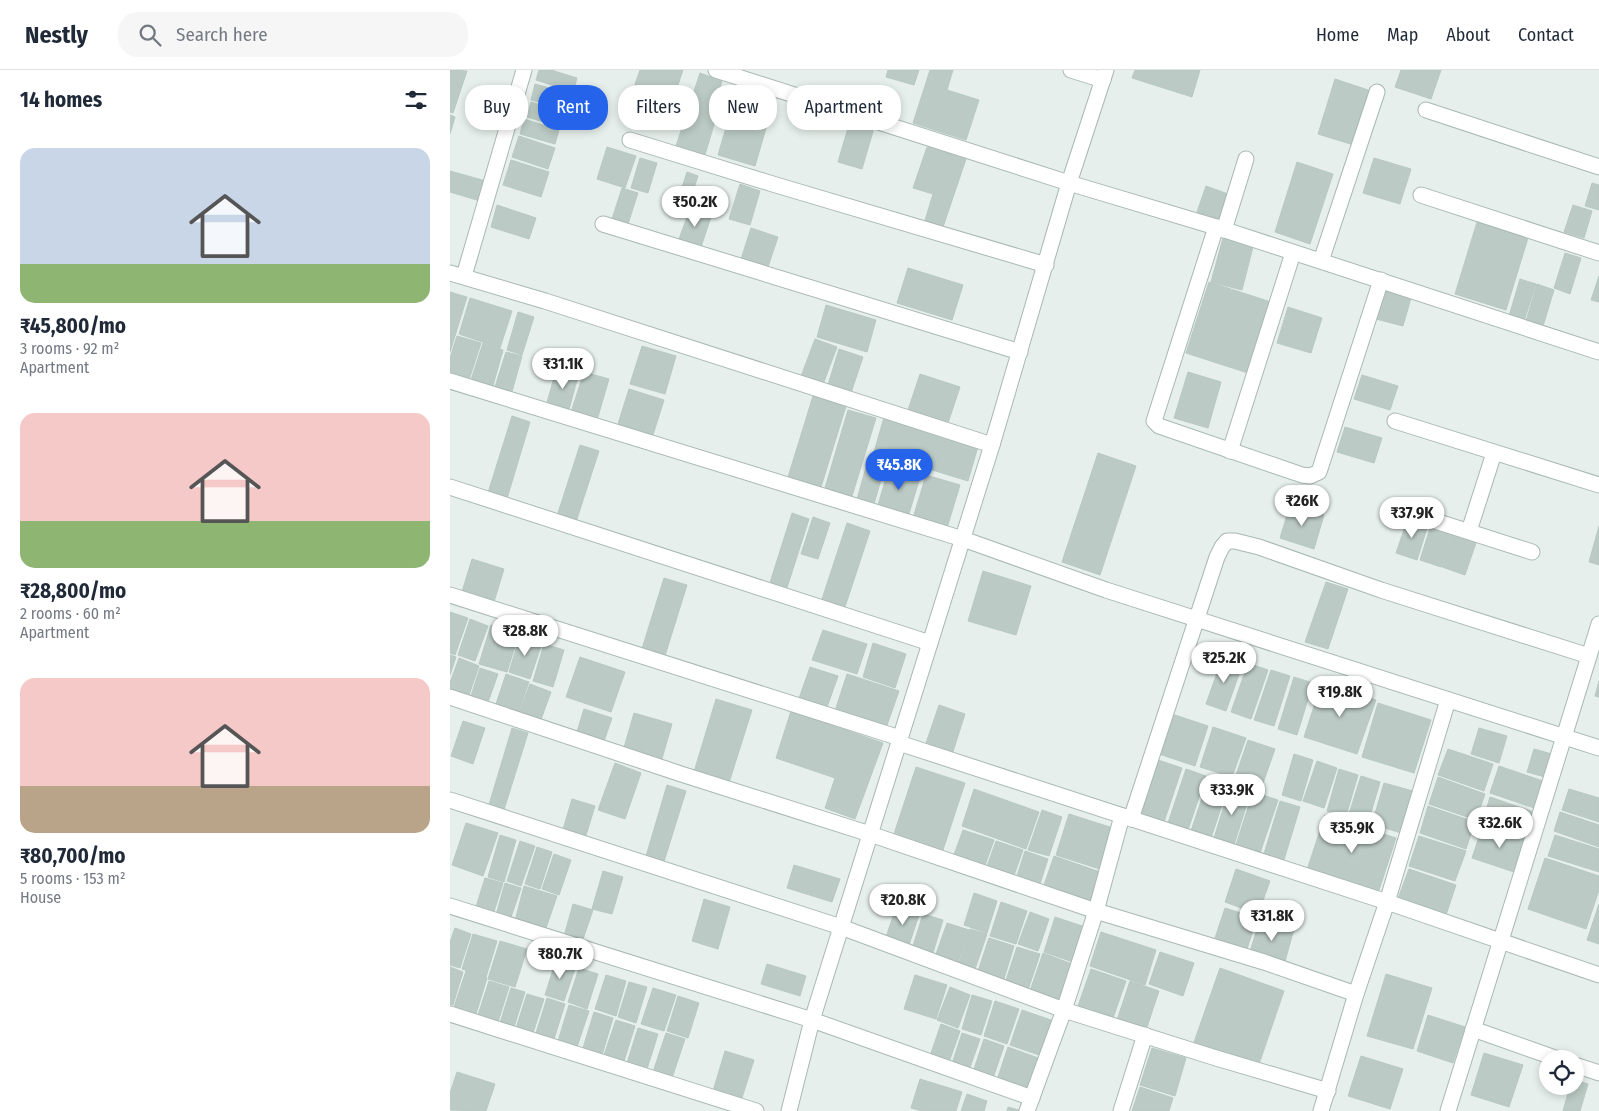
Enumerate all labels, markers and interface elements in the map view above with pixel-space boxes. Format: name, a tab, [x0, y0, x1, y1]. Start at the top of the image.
search box	[118, 12, 468, 57]
text: Nestly	[25, 21, 88, 49]
icon: search	[136, 21, 164, 49]
text: Search here	[176, 23, 268, 46]
text: Home	[1316, 24, 1359, 46]
text: Map	[1387, 24, 1418, 46]
text: About	[1446, 24, 1490, 46]
text: Contact	[1518, 24, 1574, 46]
chip: Buy	[465, 85, 528, 130]
chip: Rent	[538, 85, 608, 130]
chip: Filters	[618, 85, 699, 130]
chip: New	[709, 85, 777, 130]
chip: Apartment	[787, 85, 901, 130]
icon: filters	[402, 86, 430, 114]
text: 14 homes	[20, 87, 102, 113]
icon: home	[180, 181, 270, 271]
pin: ₹50.2K	[654, 186, 736, 228]
text: ₹50.2K	[673, 192, 717, 211]
text: ₹45,800/mo	[20, 313, 126, 339]
text: 3 rooms · 92 m²	[20, 339, 119, 358]
pin: ₹31.1K	[522, 348, 604, 390]
text: ₹31.1K	[543, 354, 583, 373]
text: Apartment	[20, 358, 89, 377]
icon: home	[180, 446, 270, 536]
pin: ₹45.8K	[858, 448, 940, 491]
text: ₹45.8K	[877, 455, 921, 474]
pin: ₹26K	[1272, 484, 1332, 527]
text: ₹26K	[1286, 491, 1318, 510]
pin: ₹37.9K	[1371, 496, 1453, 539]
text: ₹37.9K	[1390, 503, 1434, 522]
text: ₹28,800/mo	[20, 578, 126, 604]
text: 2 rooms · 60 m²	[20, 604, 121, 623]
pin: ₹28.8K	[484, 614, 566, 657]
text: ₹28.8K	[502, 621, 548, 640]
text: Apartment	[20, 623, 89, 642]
pin: ₹25.2K	[1183, 642, 1265, 684]
text: ₹25.2K	[1202, 648, 1246, 667]
pin: ₹19.8K	[1299, 676, 1381, 718]
text: ₹19.8K	[1318, 682, 1362, 701]
icon: home	[180, 711, 270, 801]
pin: ₹33.9K	[1191, 774, 1273, 816]
text: ₹33.9K	[1210, 780, 1254, 799]
pin: ₹32.6K	[1459, 806, 1541, 849]
pin: ₹35.9K	[1311, 812, 1393, 854]
text: ₹32.6K	[1478, 813, 1522, 832]
text: ₹35.9K	[1330, 818, 1374, 837]
text: ₹80,700/mo	[20, 843, 125, 869]
text: 5 rooms · 153 m²	[20, 869, 126, 888]
pin: ₹20.8K	[862, 884, 944, 926]
text: House	[20, 888, 61, 907]
text: ₹20.8K	[880, 890, 926, 909]
pin: ₹31.8K	[1231, 900, 1313, 942]
text: ₹31.8K	[1250, 906, 1294, 925]
pin: ₹80.7K	[519, 938, 601, 980]
text: ₹80.7K	[538, 944, 582, 963]
map controls	[1539, 1050, 1584, 1095]
button: locate	[1539, 1050, 1584, 1095]

